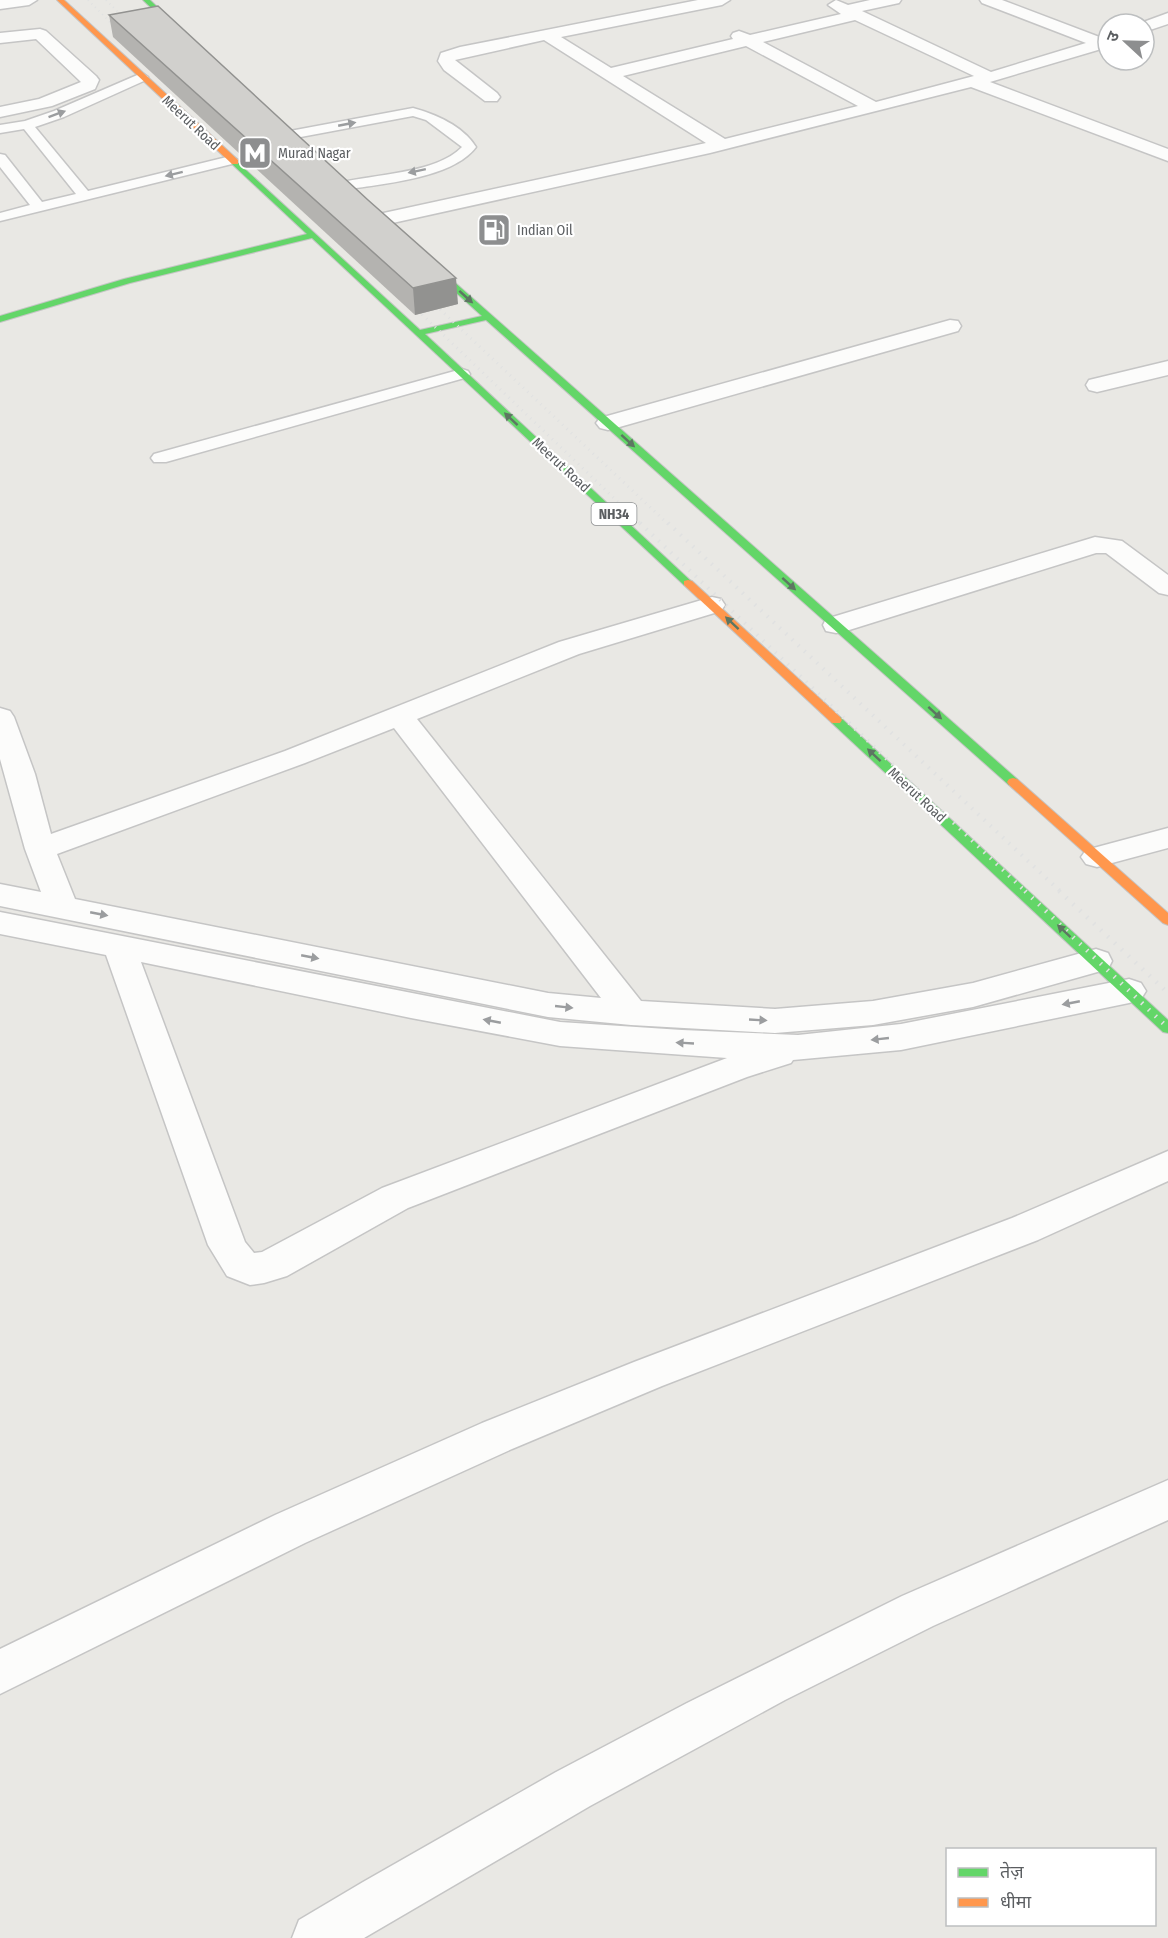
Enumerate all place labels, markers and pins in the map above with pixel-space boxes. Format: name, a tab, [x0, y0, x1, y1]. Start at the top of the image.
metro station icon: Murad Nagar	[237, 135, 273, 171]
place label: Murad Nagar	[278, 145, 351, 162]
fuel station icon: Indian Oil	[476, 212, 512, 248]
place label: Indian Oil	[517, 222, 573, 239]

